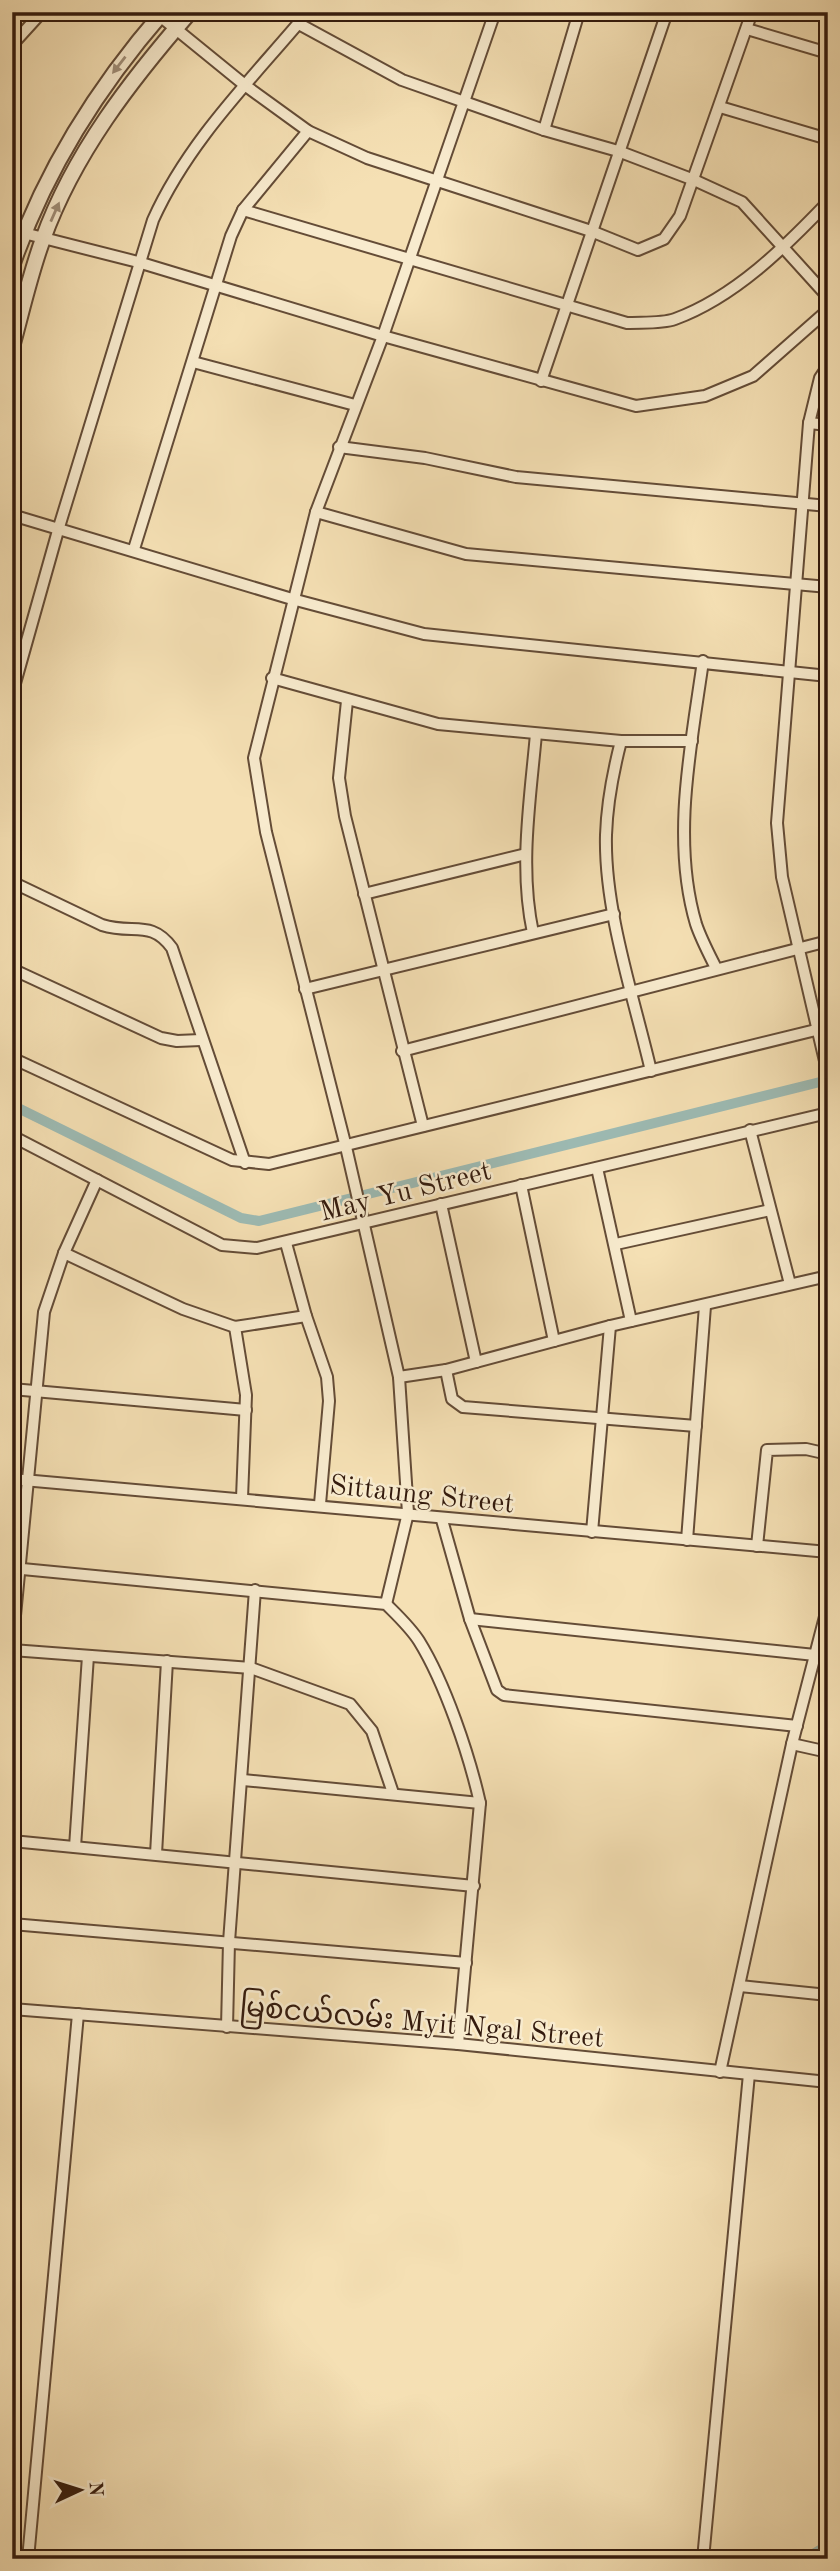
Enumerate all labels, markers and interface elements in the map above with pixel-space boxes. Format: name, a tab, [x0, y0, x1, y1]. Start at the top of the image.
one-way arrow	[112, 55, 127, 73]
one-way arrow	[49, 202, 61, 222]
street label: May Yu Street	[317, 1158, 495, 1228]
street label: Sittaung Street	[328, 1472, 515, 1520]
street label: မြစ်ငယ်လမ်း Myit Ngal Street	[238, 1987, 606, 2060]
north arrow	[46, 2456, 116, 2526]
text: N	[84, 2481, 104, 2497]

